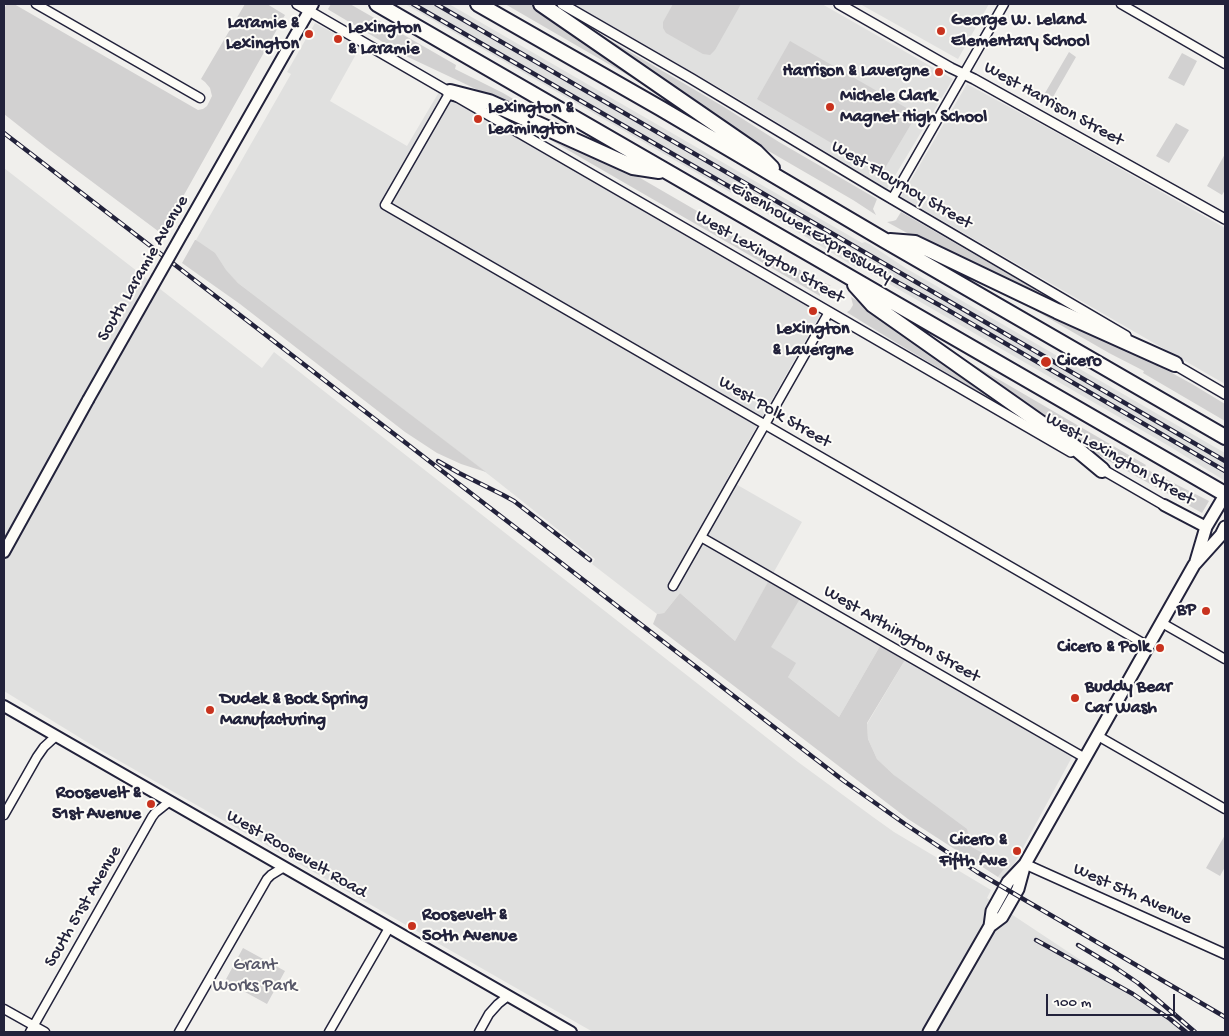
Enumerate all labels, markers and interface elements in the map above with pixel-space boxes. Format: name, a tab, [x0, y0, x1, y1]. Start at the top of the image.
place label: George W. Leland Elementary School	[951, 10, 1090, 52]
place label: Laramie & Lexington	[226, 13, 299, 56]
place label: Lexington & Laramie	[348, 18, 421, 60]
marker: George W. Leland Elementary School	[935, 25, 947, 37]
marker: Laramie & Lexington	[303, 28, 315, 40]
marker: Lexington & Laramie	[332, 33, 344, 45]
street label: West Harrison Street	[979, 58, 1127, 152]
place label: Harrison & Lavergne	[782, 61, 929, 83]
marker: Harrison & Lavergne	[933, 66, 945, 78]
place label: Michele Clark Magnet High School	[840, 86, 987, 128]
place label: Lexington & Leamington	[488, 98, 575, 140]
marker: Michele Clark Magnet High School	[824, 101, 836, 113]
marker: Lexington & Leamington	[472, 113, 484, 125]
street label: West Flournoy Street	[827, 137, 975, 235]
street label: Eisenhower Expressway	[726, 178, 896, 288]
street label: South Laramie Avenue	[93, 192, 195, 346]
street label: West Lexington Street	[691, 207, 847, 309]
marker: Lexington & Lavergne	[807, 305, 819, 317]
place label: Lexington & Lavergne	[773, 319, 853, 362]
place label: Cicero	[1057, 351, 1102, 373]
marker: Cicero	[1039, 355, 1053, 369]
street label: West Polk Street	[714, 372, 834, 454]
street label: West Lexington Street	[1041, 409, 1197, 511]
street label: West Arthington Street	[819, 581, 983, 689]
place label: BP	[1177, 600, 1196, 622]
marker: BP	[1200, 605, 1212, 617]
place label: Cicero & Polk	[1057, 637, 1150, 659]
marker: Cicero & Polk	[1154, 642, 1166, 654]
place label: Buddy Bear Car Wash	[1085, 677, 1172, 720]
place label: Dudek & Bock Spring Manufacturing	[220, 689, 368, 732]
marker: Buddy Bear Car Wash	[1069, 692, 1081, 704]
marker: Dudek & Bock Spring Manufacturing	[204, 704, 216, 716]
place label: Roosevelt & 51st Avenue	[52, 783, 141, 826]
marker: Roosevelt & 51st Avenue	[145, 798, 157, 810]
street label: West Roosevelt Road	[222, 806, 370, 904]
place label: Cicero & Fifth Ave	[939, 830, 1007, 872]
street label: South 51st Avenue	[41, 842, 127, 972]
marker: Cicero & Fifth Ave	[1011, 845, 1023, 857]
street label: West 5th Avenue	[1069, 859, 1195, 931]
place label: Roosevelt & 50th Avenue	[422, 905, 517, 948]
marker: Roosevelt & 50th Avenue	[406, 920, 418, 932]
park label: Grant Works Park	[213, 955, 297, 998]
scale bar	[1049, 984, 1178, 1016]
text: 100 m	[1054, 994, 1091, 1012]

